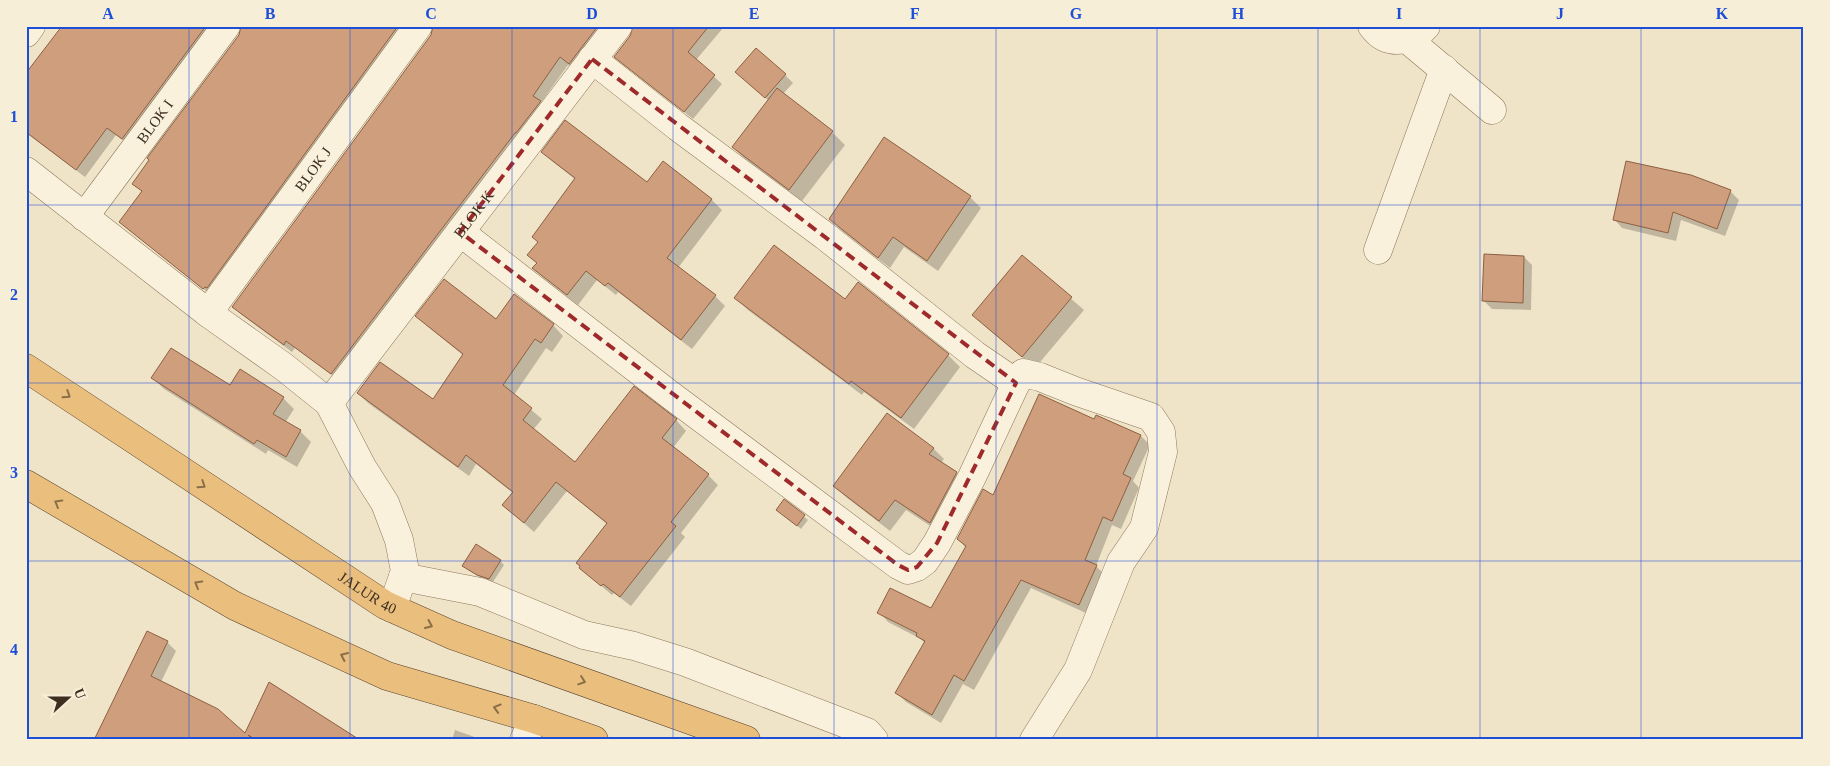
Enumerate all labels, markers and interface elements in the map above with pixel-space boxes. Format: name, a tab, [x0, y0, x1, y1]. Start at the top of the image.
text: A	[102, 5, 114, 22]
text: B	[265, 5, 276, 22]
text: C	[425, 5, 437, 22]
text: D	[586, 5, 598, 22]
text: E	[749, 5, 759, 22]
text: F	[910, 5, 920, 22]
text: G	[1070, 5, 1083, 22]
text: H	[1232, 5, 1245, 22]
text: I	[1396, 5, 1402, 22]
text: J	[1556, 5, 1564, 22]
text: K	[1716, 5, 1729, 22]
street label: BLOK I	[134, 97, 176, 146]
text: 1	[10, 108, 18, 125]
street label: BLOK J	[292, 144, 335, 194]
street label: BLOK K	[451, 187, 497, 241]
text: 2	[10, 286, 18, 303]
one-way arrow	[61, 389, 71, 398]
text: 3	[10, 464, 18, 481]
one-way arrow	[197, 479, 206, 488]
one-way arrow	[54, 499, 63, 509]
street label: JALUR 40	[336, 569, 399, 617]
one-way arrow	[195, 580, 204, 590]
one-way arrow	[424, 619, 433, 629]
text: 4	[10, 641, 18, 658]
one-way arrow	[340, 651, 349, 662]
north arrow	[42, 674, 92, 724]
one-way arrow	[577, 675, 586, 685]
text: U	[71, 686, 88, 701]
one-way arrow	[494, 704, 502, 714]

